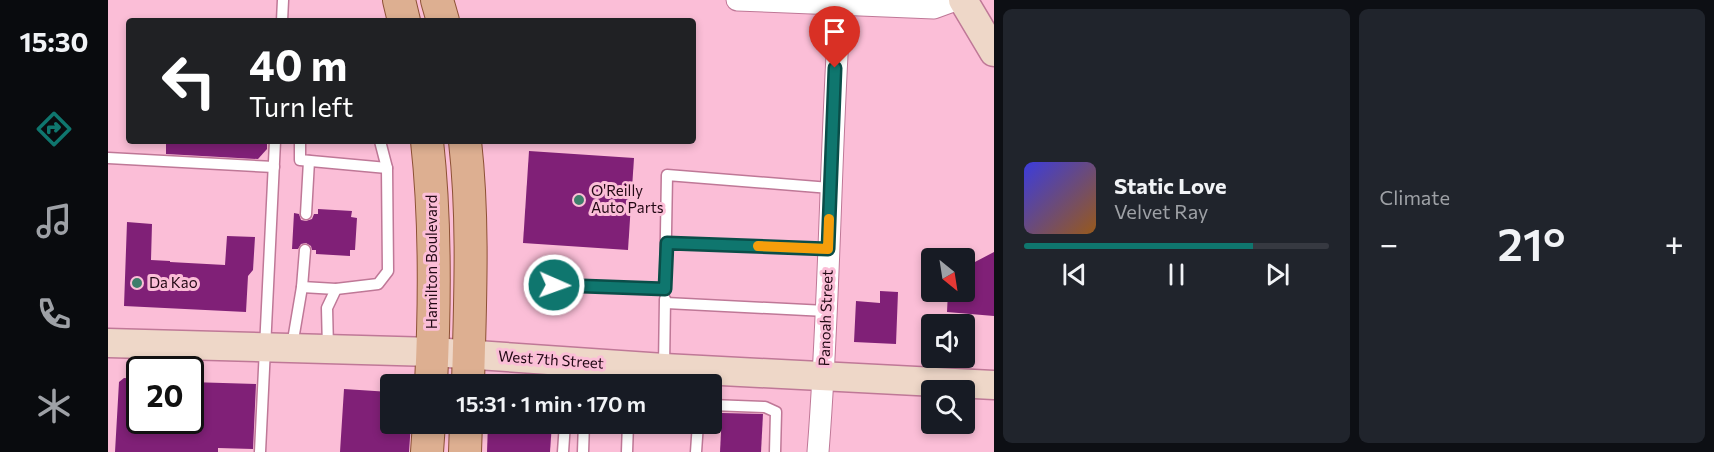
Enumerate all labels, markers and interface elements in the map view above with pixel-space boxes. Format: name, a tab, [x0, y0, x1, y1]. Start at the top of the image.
pin	[809, 6, 860, 68]
icon: arrive	[818, 15, 851, 48]
text: 15:30	[20, 25, 88, 58]
text: 40 m	[249, 38, 347, 90]
icon: left	[150, 42, 228, 120]
text: Turn left	[249, 90, 353, 123]
icon: directions	[33, 108, 75, 150]
text: Static Love	[1114, 172, 1227, 199]
place label: O'Reilly Auto Parts	[591, 181, 664, 216]
text: Climate	[1380, 185, 1450, 209]
marker: O'Reilly Auto Parts	[572, 193, 586, 207]
street label: Hamilton Boulevard	[422, 195, 440, 329]
text: Velvet Ray	[1114, 199, 1208, 223]
icon: music	[33, 200, 75, 242]
text: 21°	[1498, 215, 1565, 270]
text: −	[1380, 222, 1398, 263]
text: +	[1665, 222, 1684, 263]
north arrow	[921, 248, 975, 302]
map controls	[921, 248, 975, 434]
position arrow	[522, 253, 586, 317]
icon: previous	[1058, 258, 1091, 291]
icon: pause	[1160, 258, 1193, 291]
icon: next	[1261, 258, 1294, 291]
street label: Panoah Street	[814, 269, 836, 367]
place label: Da Kao	[149, 273, 198, 291]
marker: Da Kao	[130, 276, 144, 290]
icon: phone	[33, 293, 75, 335]
button: sound	[921, 314, 975, 368]
street label: West 7th Street	[498, 346, 605, 372]
speed limit sign: 20	[126, 356, 204, 434]
button: search	[921, 380, 975, 434]
icon: climate	[33, 385, 75, 427]
text: 15:31 · 1 min · 170 m	[456, 390, 646, 417]

